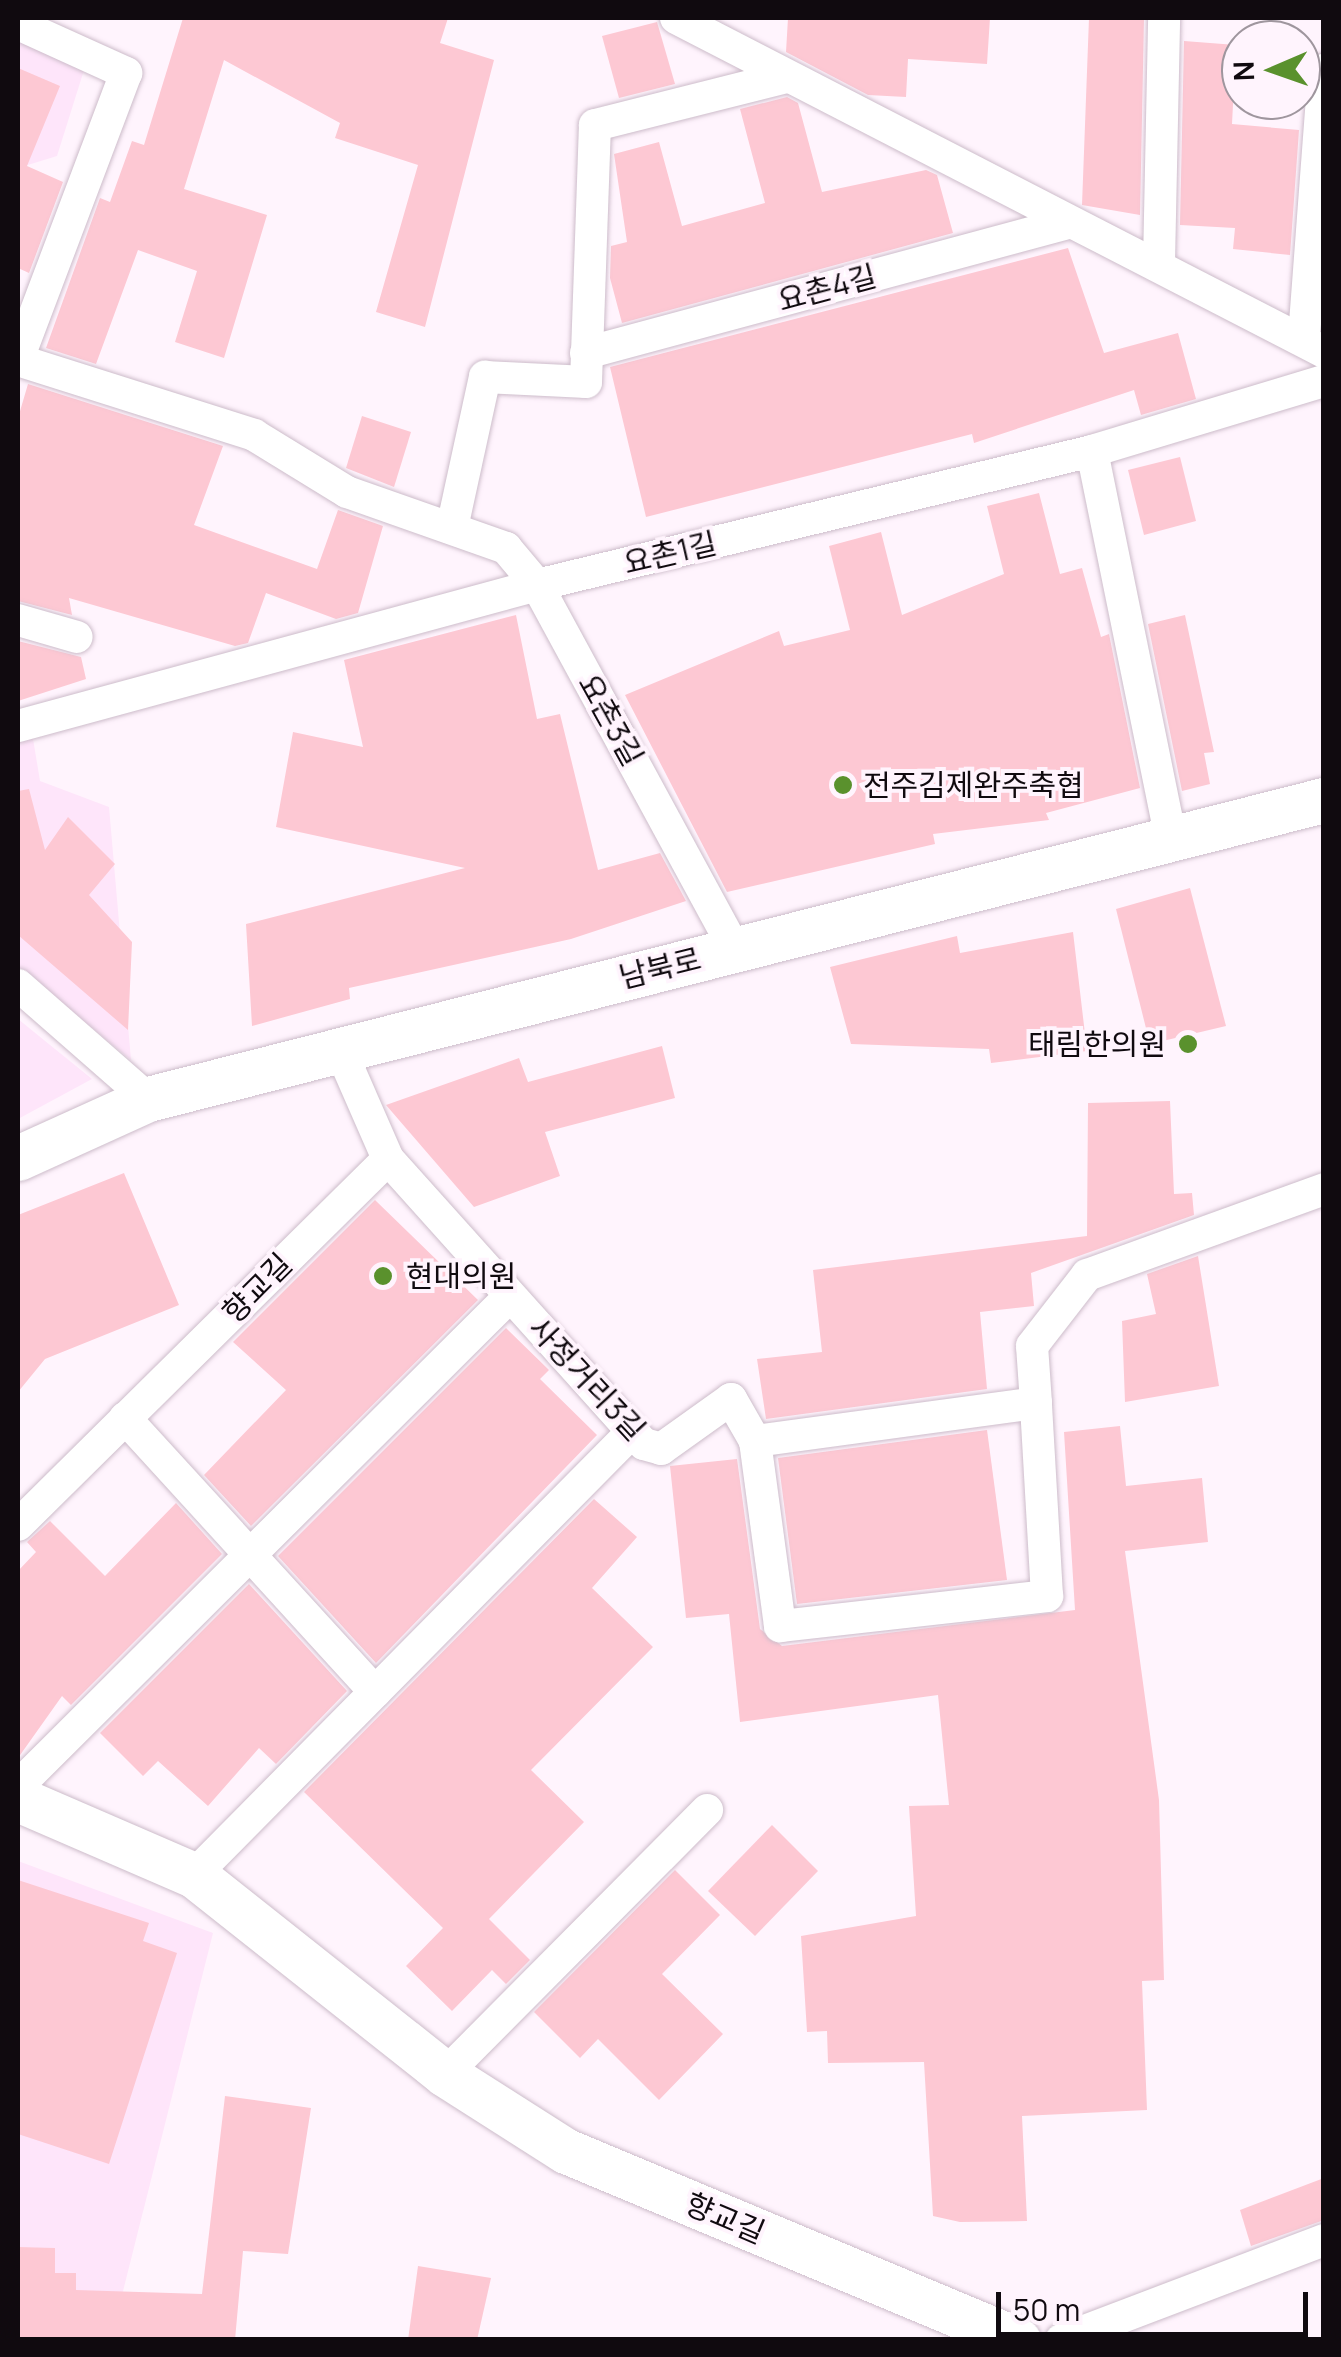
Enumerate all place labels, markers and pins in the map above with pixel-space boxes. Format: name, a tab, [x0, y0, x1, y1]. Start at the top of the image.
place label: 전주김제완주축협	[863, 767, 1084, 803]
marker: 전주김제완주축협	[832, 774, 854, 796]
place label: 태림한의원	[1028, 1026, 1166, 1062]
marker: 태림한의원	[1175, 1031, 1201, 1057]
place label: 현대의원	[406, 1258, 516, 1294]
marker: 현대의원	[370, 1263, 396, 1289]

